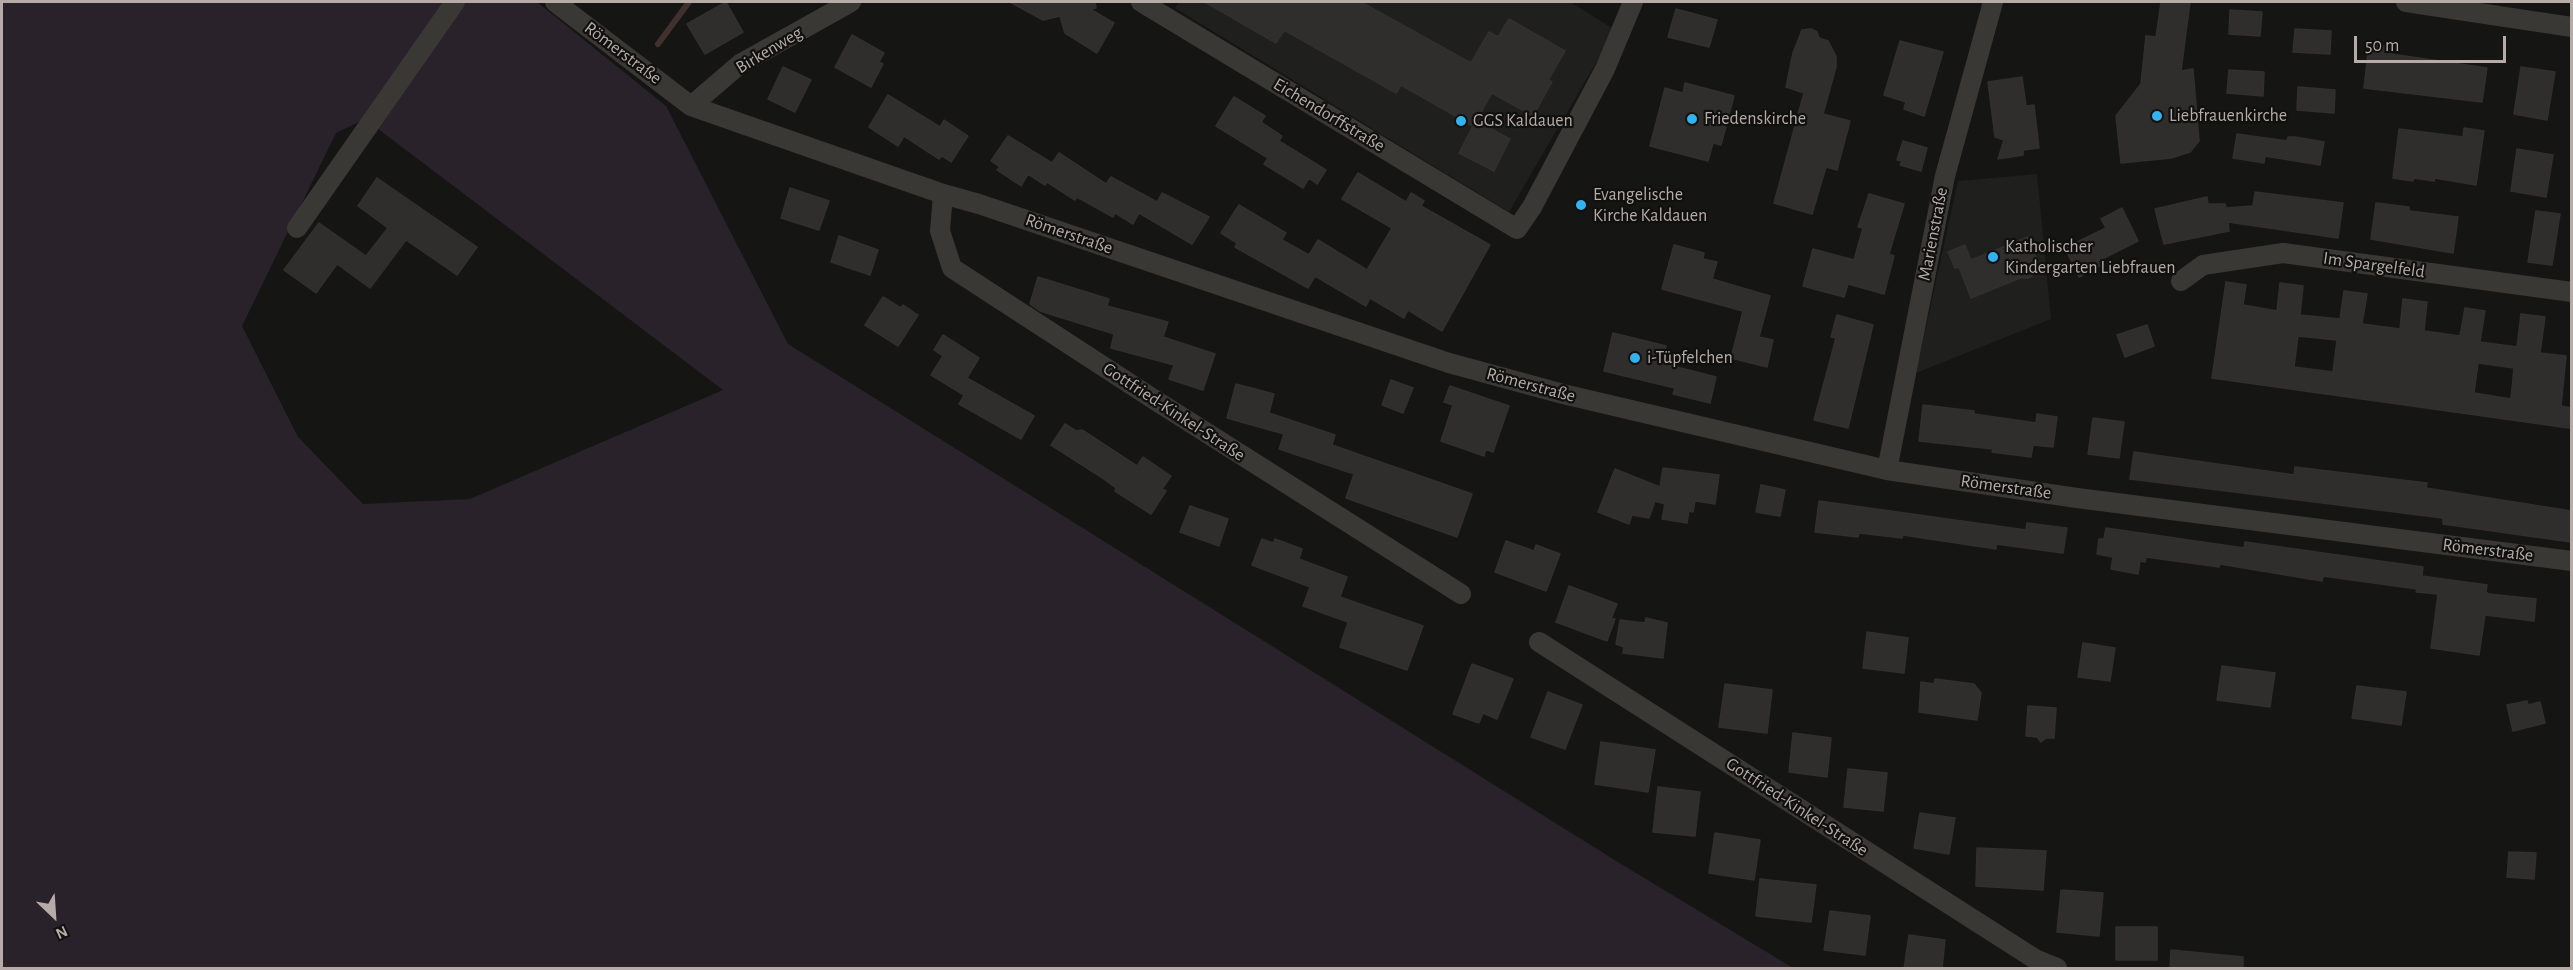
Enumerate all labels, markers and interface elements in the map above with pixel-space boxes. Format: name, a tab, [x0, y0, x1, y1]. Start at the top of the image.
street label: Römerstraße	[580, 17, 666, 89]
street label: Birkenweg	[732, 22, 806, 78]
scale bar	[2357, 24, 2508, 62]
text: 50 m	[2365, 37, 2399, 55]
street label: Eichendorffstraße	[1269, 73, 1389, 157]
place label: Liebfrauenkirche	[2169, 105, 2287, 127]
place label: Friedenskirche	[1704, 108, 1806, 130]
marker: Liebfrauenkirche	[2150, 109, 2164, 123]
place label: GGS Kaldauen	[1473, 110, 1573, 132]
marker: Friedenskirche	[1685, 112, 1699, 126]
marker: GGS Kaldauen	[1454, 114, 1468, 128]
place label: Evangelische Kirche Kaldauen	[1593, 184, 1707, 226]
street label: Marienstraße	[1913, 186, 1953, 282]
marker: Evangelische Kirche Kaldauen	[1574, 198, 1588, 212]
street label: Römerstraße	[1022, 209, 1116, 259]
place label: Katholischer Kindergarten Liebfrauen	[2005, 236, 2176, 278]
street label: Im Spargelfeld	[2322, 247, 2426, 283]
marker: Katholischer Kindergarten Liebfrauen	[1986, 250, 2000, 264]
place label: i-Tüpfelchen	[1647, 347, 1733, 369]
marker: i-Tüpfelchen	[1628, 351, 1642, 365]
street label: Gottfried-Kinkel-Straße	[1099, 358, 1249, 466]
street label: Römerstraße	[1484, 363, 1578, 407]
street label: Römerstraße	[1959, 470, 2053, 504]
street label: Römerstraße	[2441, 534, 2535, 566]
street label: Gottfried-Kinkel-Straße	[1722, 753, 1872, 861]
north arrow	[24, 886, 84, 946]
text: N	[53, 923, 70, 942]

